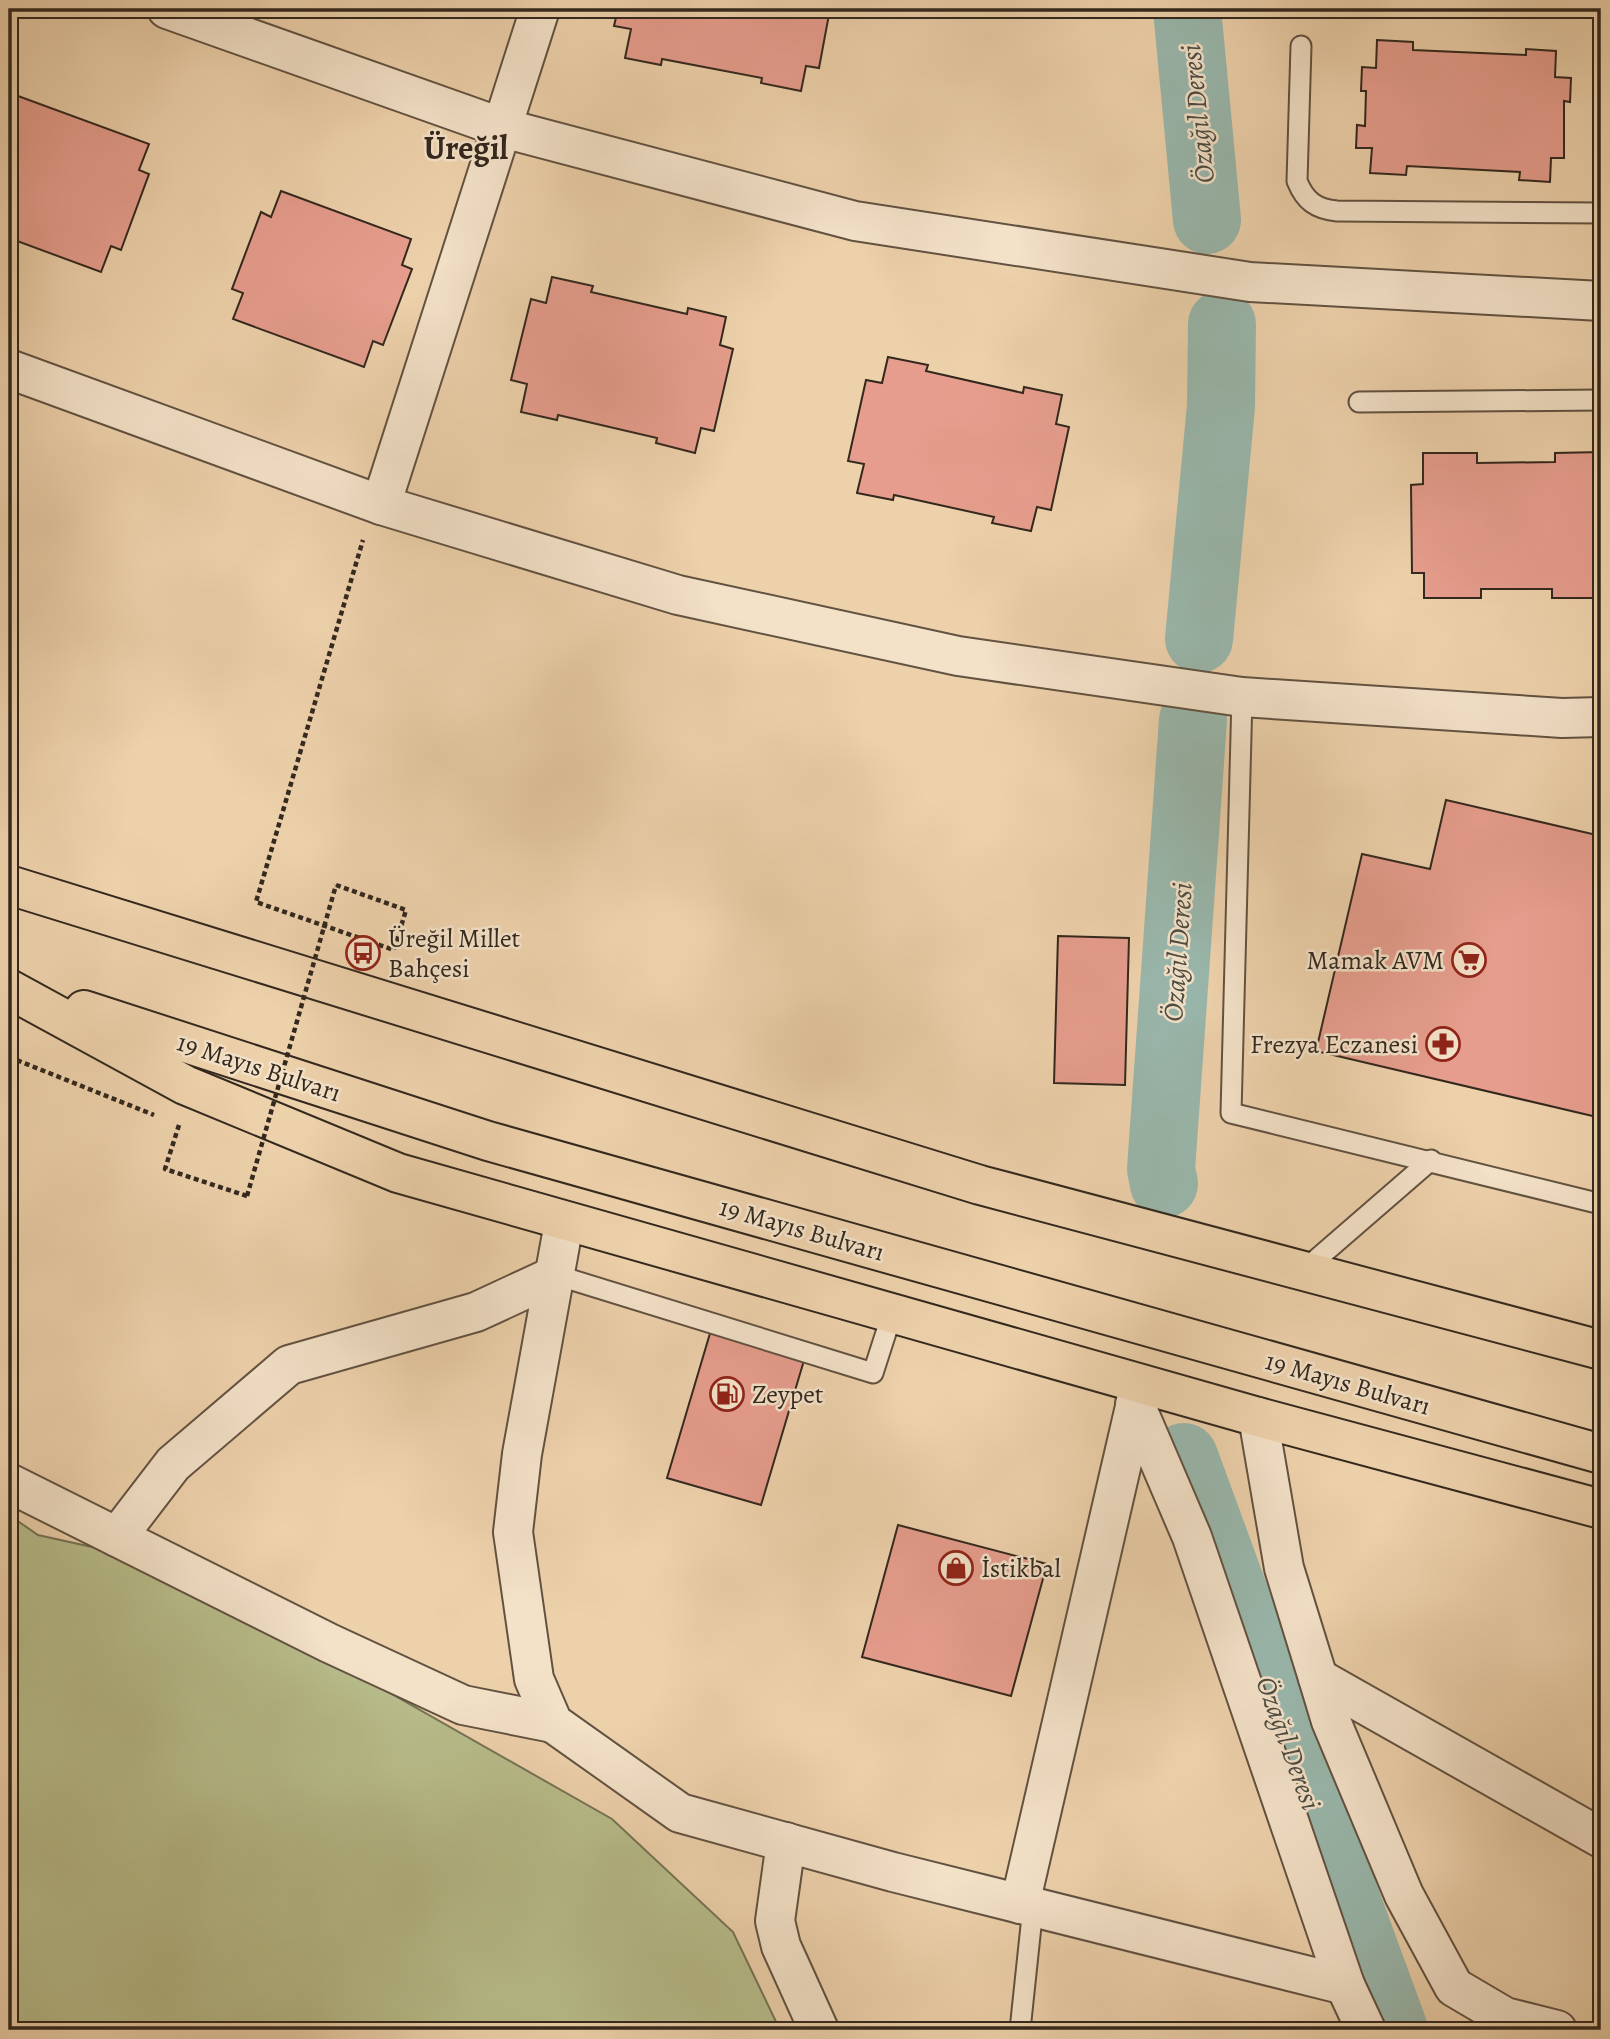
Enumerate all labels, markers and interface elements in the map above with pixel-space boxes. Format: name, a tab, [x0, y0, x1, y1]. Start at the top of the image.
water label: Özağıl Deresi	[1172, 43, 1224, 185]
district label: Üreğil	[424, 125, 509, 170]
water label: Özağıl Deresi	[1154, 881, 1202, 1023]
place label: Üreğil Millet Bahçesi	[388, 921, 521, 986]
bus stop icon: Üreğil Millet Bahçesi	[344, 934, 382, 972]
supermarket icon: Mamak AVM	[1450, 941, 1488, 979]
place label: Mamak AVM	[1307, 943, 1444, 978]
street label: 19 Mayıs Bulvarı	[172, 1025, 345, 1110]
pharmacy icon: Frezya Eczanesi	[1424, 1025, 1462, 1063]
place label: Frezya Eczanesi	[1250, 1027, 1418, 1062]
street label: 19 Mayıs Bulvarı	[715, 1189, 889, 1270]
street label: 19 Mayıs Bulvarı	[1261, 1343, 1435, 1424]
fuel station icon: Zeypet	[708, 1375, 746, 1413]
place label: Zeypet	[752, 1377, 824, 1412]
shop icon: İstikbal	[937, 1549, 975, 1587]
place label: İstikbal	[981, 1551, 1061, 1586]
water label: Özağıl Deresi	[1246, 1671, 1330, 1815]

